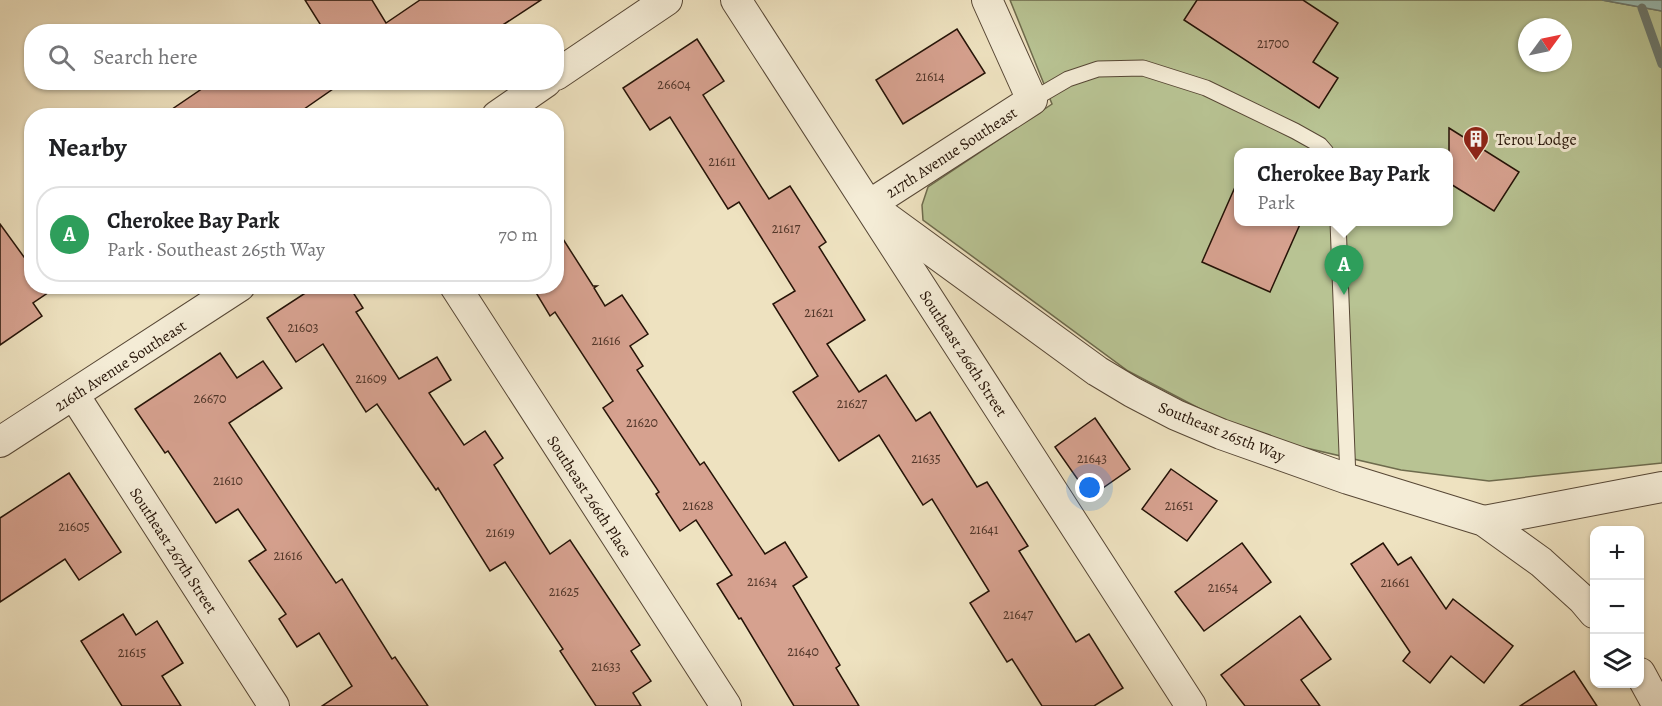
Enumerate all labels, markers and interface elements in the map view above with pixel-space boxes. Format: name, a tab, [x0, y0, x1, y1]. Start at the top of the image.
north arrow	[1518, 18, 1572, 72]
search box	[24, 24, 564, 90]
house number: 21700	[1257, 34, 1289, 53]
icon: search	[45, 41, 78, 74]
text: Search here	[93, 42, 198, 72]
house number: 21614	[915, 67, 945, 86]
house number: 26604	[657, 75, 691, 94]
street label: 217th Avenue Southeast	[882, 102, 1022, 204]
building icon: Terou Lodge	[1461, 124, 1491, 162]
place label: Terou Lodge	[1496, 129, 1577, 151]
text: Nearby	[48, 130, 127, 165]
popup	[1234, 148, 1453, 226]
house number: 21611	[708, 152, 736, 171]
text: Cherokee Bay Park	[1257, 159, 1430, 189]
text: Park	[1257, 189, 1295, 216]
text: Cherokee Bay Park	[107, 206, 279, 236]
house number: 21617	[772, 219, 800, 238]
text: A	[63, 221, 76, 248]
text: 70 m	[498, 221, 538, 248]
text: Park · Southeast 265th Way	[107, 236, 325, 263]
pin: A	[1324, 246, 1364, 295]
street label: Southeast 266th Street	[914, 286, 1012, 421]
house number: 21621	[804, 303, 834, 322]
street label: 216th Avenue Southeast	[50, 315, 191, 417]
house number: 21603	[287, 318, 319, 337]
house number: 21616	[591, 331, 621, 350]
house number: 21609	[355, 369, 387, 388]
house number: 26670	[194, 389, 226, 408]
house number: 21627	[837, 394, 867, 413]
street label: Southeast 265th Way	[1155, 396, 1289, 468]
house number: 21620	[626, 413, 658, 432]
street label: Southeast 266th Place	[541, 431, 637, 562]
house number: 21635	[911, 449, 941, 468]
house number: 21643	[1077, 449, 1107, 468]
house number: 21610	[213, 471, 243, 490]
your location	[1075, 473, 1104, 502]
street label: Southeast 267th Street	[124, 483, 222, 618]
house number: 21628	[682, 496, 714, 515]
house number: 21651	[1165, 496, 1194, 515]
house number: 21605	[58, 517, 90, 536]
house number: 21641	[969, 520, 999, 539]
house number: 21619	[485, 523, 515, 542]
map controls	[1590, 526, 1644, 688]
button: +	[1590, 526, 1644, 580]
house number: 21616	[273, 546, 303, 565]
house number: 21634	[747, 572, 777, 591]
house number: 21661	[1380, 573, 1410, 592]
house number: 21654	[1208, 578, 1238, 597]
button: −	[1590, 580, 1644, 634]
house number: 21625	[549, 582, 579, 601]
house number: 21647	[1003, 605, 1033, 624]
button: layers	[1590, 634, 1644, 688]
house number: 21640	[787, 642, 819, 661]
house number: 21615	[118, 643, 146, 662]
house number: 21633	[591, 657, 621, 676]

